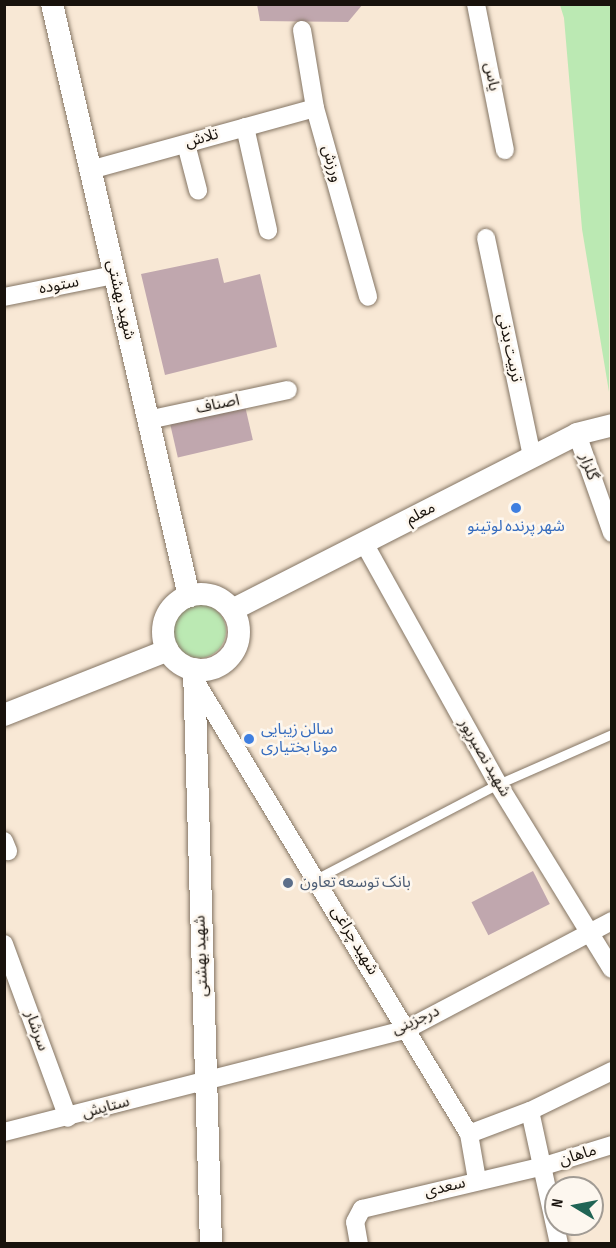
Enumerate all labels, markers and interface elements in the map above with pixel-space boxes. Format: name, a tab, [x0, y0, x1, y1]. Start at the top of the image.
street label: یاس	[479, 61, 503, 93]
street label: تلاش	[183, 125, 221, 153]
street label: ورزش	[317, 143, 345, 185]
street label: شهید بهشتی	[101, 258, 139, 342]
street label: ستوده	[37, 273, 81, 299]
street label: تربیت بدنی	[492, 312, 526, 384]
street label: اصناف	[194, 391, 242, 419]
street label: گلزار	[575, 451, 601, 483]
street label: معلم	[403, 499, 439, 529]
marker: شهر پرنده لوتینو	[509, 501, 523, 515]
place label: شهر پرنده لوتینو	[467, 517, 565, 537]
street label: شهید نصیرپور	[454, 715, 514, 801]
place label: سالن زیبایی مونا بختیاری	[261, 720, 338, 758]
marker: سالن زیبایی مونا بختیاری	[242, 732, 256, 746]
place label: بانک توسعه تعاون	[300, 873, 411, 893]
marker: بانک توسعه تعاون	[281, 876, 295, 890]
street label: شهید چراغی	[326, 903, 382, 979]
street label: شهید بهشتی	[191, 915, 213, 997]
street label: درجزینی	[389, 1002, 443, 1040]
street label: سرشار	[20, 1008, 52, 1054]
street label: ستایش	[80, 1092, 132, 1124]
street label: ماهان	[557, 1141, 599, 1171]
street label: سعدی	[423, 1174, 467, 1202]
north arrow	[544, 1176, 604, 1236]
text: N	[548, 1197, 568, 1209]

